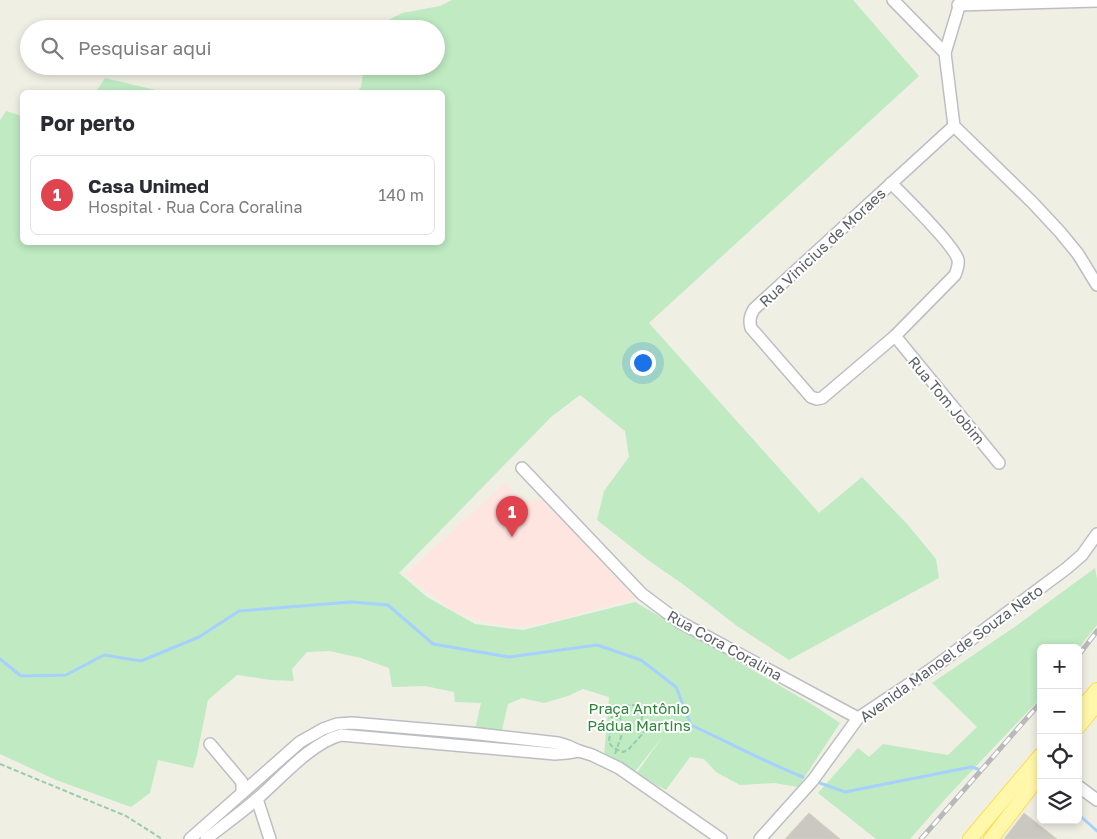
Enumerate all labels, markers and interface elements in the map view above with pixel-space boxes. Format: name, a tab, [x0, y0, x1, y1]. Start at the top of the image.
search box	[20, 20, 445, 75]
icon: search	[38, 34, 66, 62]
text: Pesquisar aqui	[78, 36, 212, 59]
text: Por perto	[40, 110, 135, 136]
text: Casa Unimed	[88, 174, 209, 197]
street label: Rua Vinicius de Moraes	[755, 184, 889, 310]
text: 1	[53, 185, 61, 205]
text: 140 m	[378, 185, 424, 205]
text: Hospital · Rua Cora Coralina	[88, 197, 303, 217]
your location	[630, 350, 656, 376]
street label: Rua Tom Jobim	[905, 352, 989, 448]
pin: 1	[496, 496, 528, 537]
street label: Avenida Manoel de Souza Neto	[856, 581, 1046, 725]
street label: Rua Cora Coralina	[665, 606, 785, 684]
map controls	[1037, 644, 1082, 824]
button: +	[1037, 644, 1082, 689]
button: −	[1037, 689, 1082, 734]
park label: Praça Antônio Pádua Martins	[587, 699, 691, 734]
button: locate	[1037, 734, 1082, 779]
button: layers	[1037, 779, 1082, 824]

